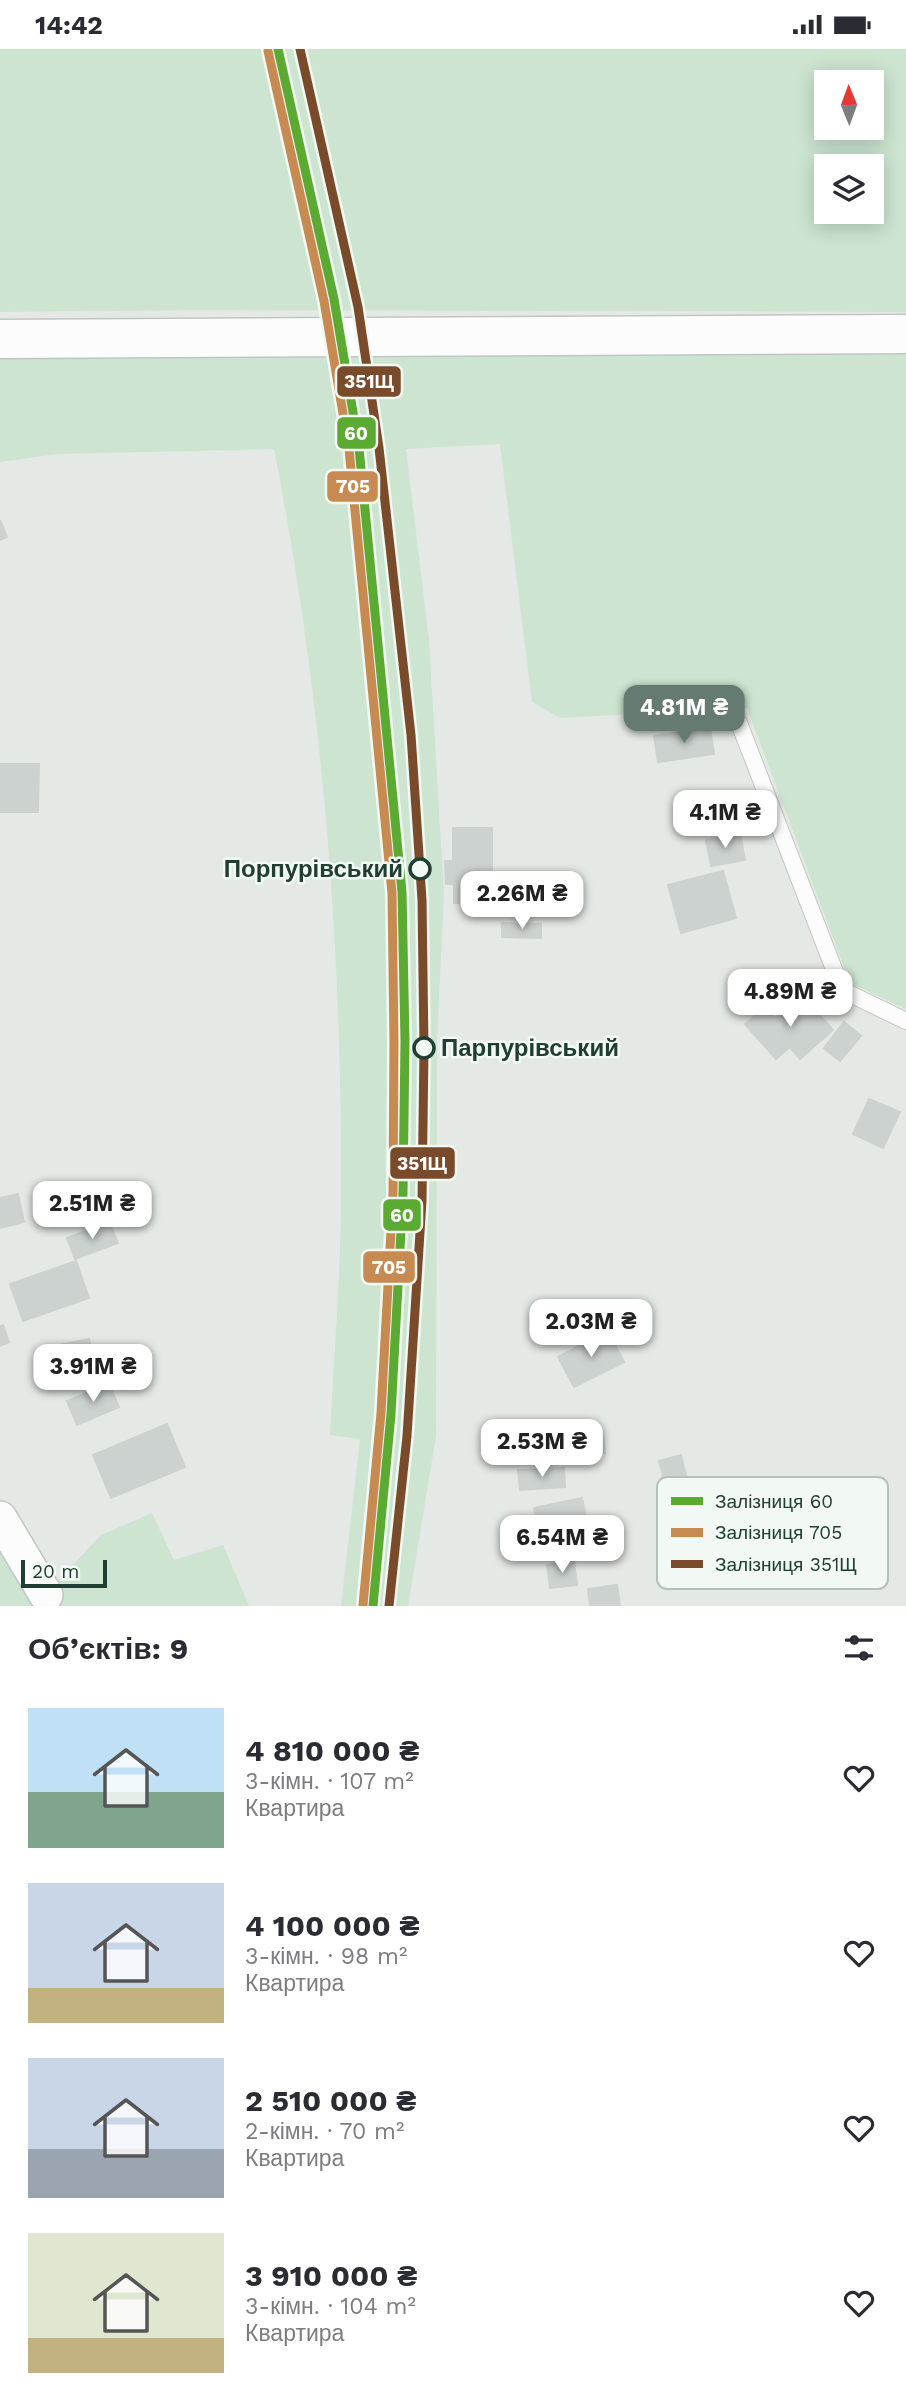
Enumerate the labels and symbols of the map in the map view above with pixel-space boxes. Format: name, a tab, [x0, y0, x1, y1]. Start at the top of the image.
north arrow	[814, 70, 884, 140]
line badge: 351Щ	[336, 365, 402, 398]
text: 351Щ	[344, 370, 395, 393]
line badge: 60	[336, 416, 377, 450]
text: 60	[344, 422, 368, 445]
line badge: 705	[326, 470, 379, 503]
text: 705	[336, 475, 370, 498]
pin: 4.81M ₴	[619, 685, 749, 745]
pin: 4.1M ₴	[668, 791, 782, 850]
place label: Порпурівський	[224, 855, 403, 883]
marker: Порпурівський	[409, 858, 431, 880]
pin: 2.26M ₴	[457, 871, 587, 931]
pin: 4.89M ₴	[725, 969, 855, 1029]
place label: Парпурівський	[441, 1034, 619, 1062]
marker: Парпурівський	[413, 1037, 435, 1059]
line badge: 351Щ	[389, 1146, 456, 1180]
text: 351Щ	[397, 1152, 448, 1175]
pin: 2.51M ₴	[27, 1181, 157, 1241]
line badge: 60	[382, 1198, 422, 1232]
text: 60	[390, 1204, 414, 1227]
line badge: 705	[362, 1250, 416, 1284]
text: 705	[372, 1256, 406, 1279]
pin: 2.03M ₴	[526, 1299, 656, 1359]
pin: 3.91M ₴	[28, 1345, 158, 1404]
pin: 2.53M ₴	[477, 1419, 607, 1479]
legend	[657, 1477, 888, 1589]
text: Залізниця 60	[715, 1490, 833, 1513]
pin: 6.54M ₴	[497, 1515, 627, 1575]
text: Залізниця 705	[715, 1521, 842, 1544]
text: Залізниця 351Щ	[715, 1553, 857, 1576]
scale bar	[21, 1557, 107, 1589]

